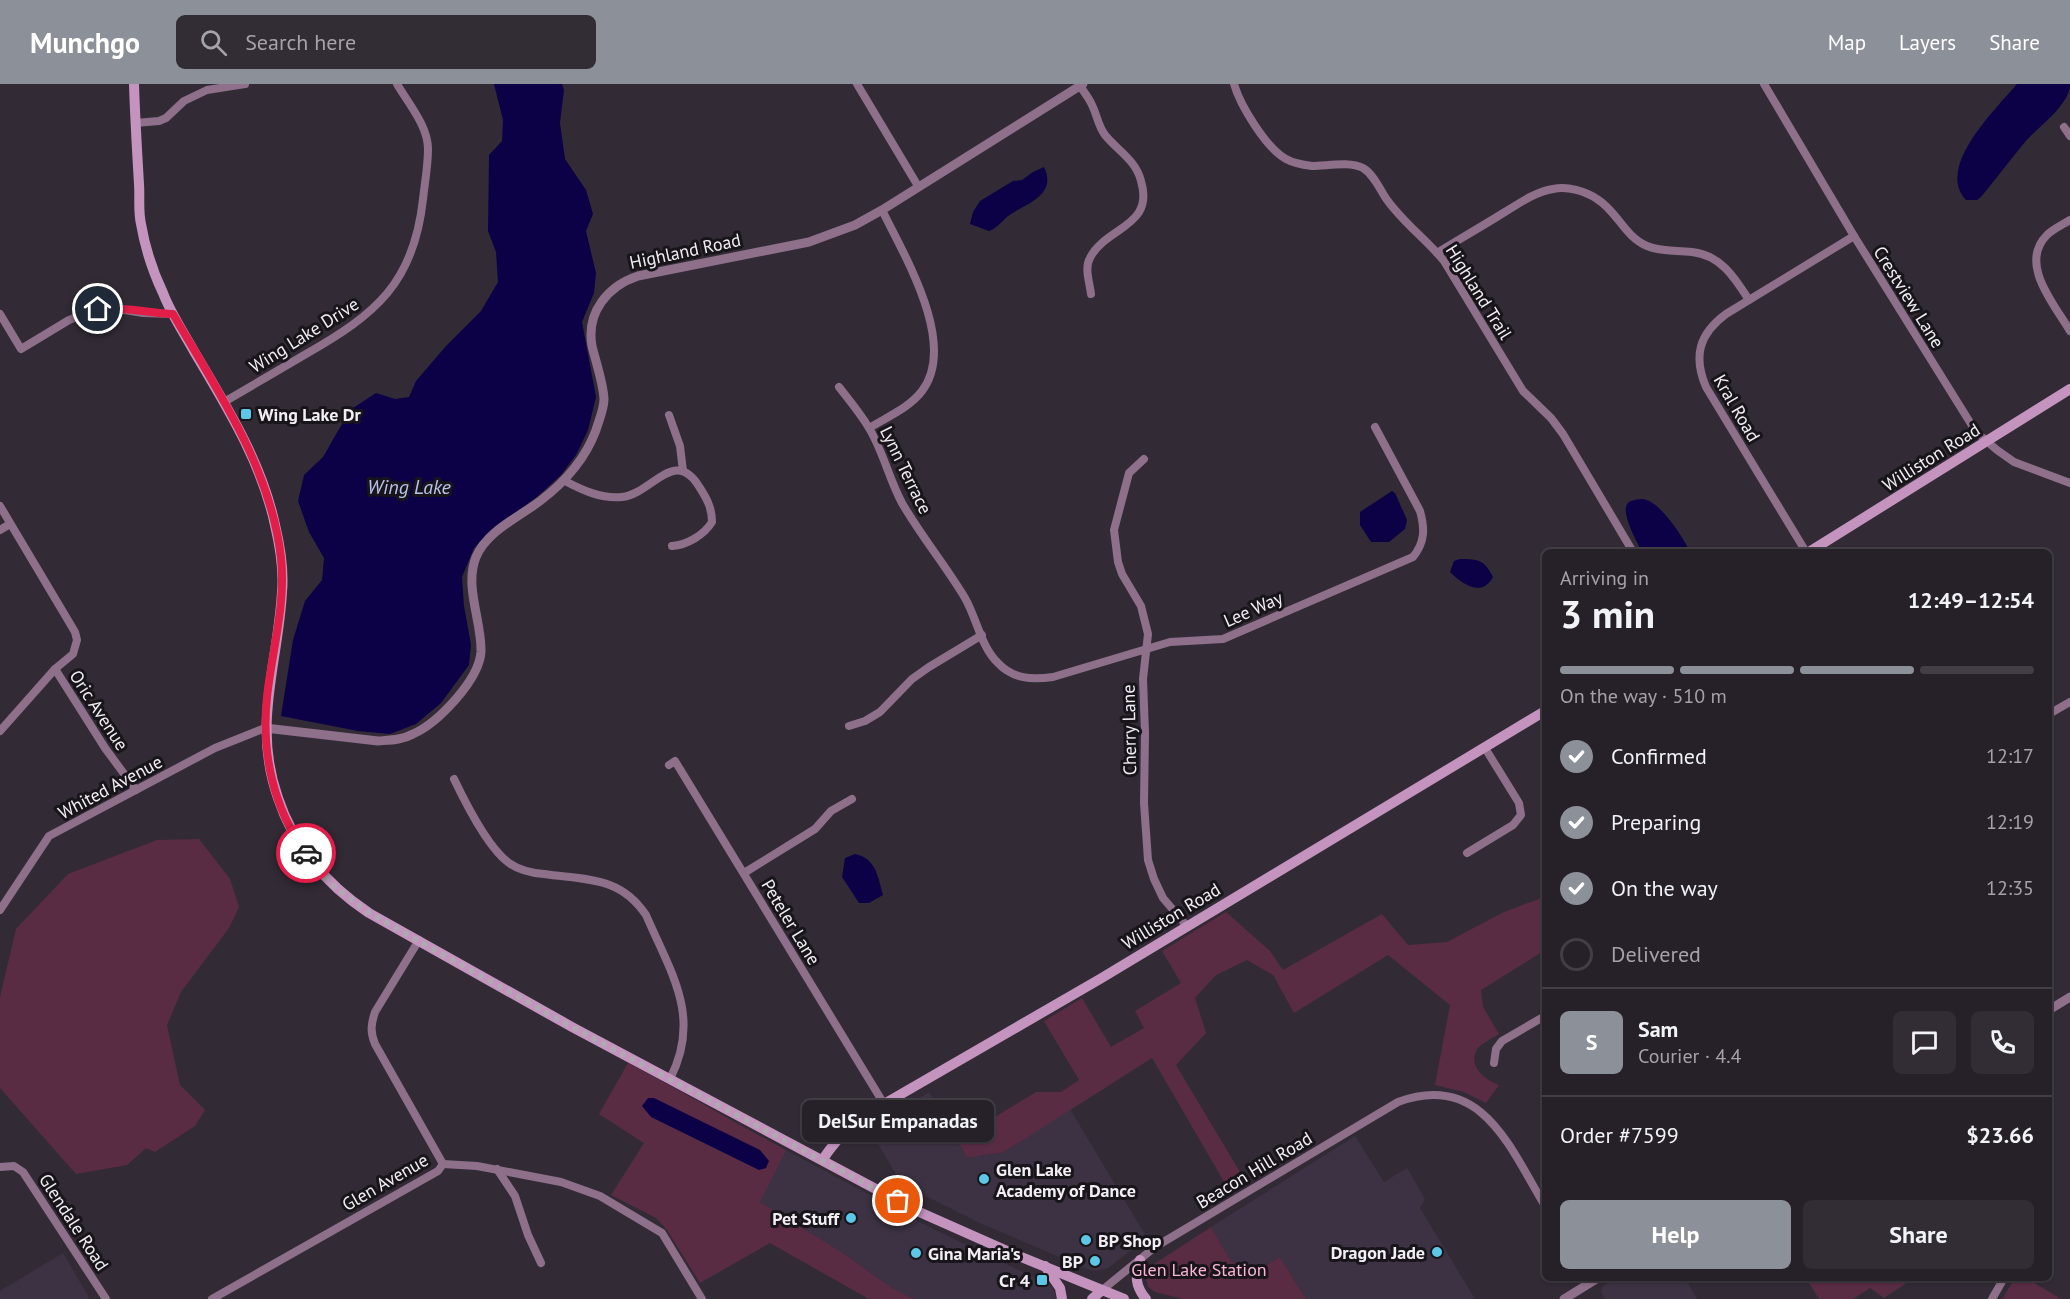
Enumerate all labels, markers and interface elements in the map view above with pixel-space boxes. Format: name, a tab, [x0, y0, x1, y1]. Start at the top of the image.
search box	[176, 15, 596, 69]
text: Munchgo	[30, 24, 140, 61]
icon: search	[197, 26, 230, 59]
text: Search here	[245, 28, 356, 56]
text: Map	[1828, 29, 1866, 56]
text: Layers	[1899, 29, 1956, 56]
text: Share	[1989, 29, 2040, 56]
street label: Highland Road	[627, 228, 743, 274]
street label: Highland Trail	[1441, 240, 1518, 344]
street label: Crestview Lane	[1869, 242, 1949, 352]
pin	[72, 283, 123, 334]
icon: home	[81, 292, 114, 325]
street label: Wing Lake Drive	[245, 292, 363, 378]
street label: Kral Road	[1709, 370, 1765, 446]
place label: Wing Lake Dr	[258, 403, 362, 426]
marker: Wing Lake Dr	[239, 407, 253, 421]
street label: Williston Road	[1878, 418, 1984, 496]
street label: Lynn Terrace	[875, 422, 937, 518]
water label: Wing Lake	[367, 474, 451, 500]
text: Arriving in	[1560, 565, 1649, 591]
street label: Lee Way	[1220, 586, 1287, 632]
text: 12:49–12:54	[1908, 586, 2034, 614]
text: 3 min	[1560, 588, 1655, 639]
street label: Oric Avenue	[64, 665, 134, 755]
text: On the way · 510 m	[1560, 683, 1727, 709]
street label: Cherry Lane	[1117, 684, 1141, 776]
icon: check	[1560, 740, 1593, 773]
text: Confirmed	[1611, 742, 1707, 770]
text: 12:17	[1986, 743, 2034, 769]
street label: Whited Avenue	[54, 750, 166, 824]
icon: check	[1560, 806, 1593, 839]
text: Preparing	[1611, 808, 1701, 836]
text: 12:19	[1986, 809, 2034, 835]
courier	[276, 823, 336, 883]
icon: car	[290, 837, 323, 870]
icon: check	[1560, 872, 1593, 905]
text: On the way	[1611, 874, 1718, 902]
street label: Peteler Lane	[756, 875, 826, 969]
text: 12:35	[1986, 875, 2034, 901]
street label: Williston Road	[1118, 878, 1224, 954]
text: Delivered	[1611, 940, 1701, 968]
button: chat	[1893, 1011, 1956, 1074]
button: phone	[1971, 1011, 2034, 1074]
text: Sam	[1638, 1015, 1678, 1043]
text: S	[1586, 1028, 1597, 1056]
text: Courier · 4.4	[1638, 1043, 1741, 1069]
callout: DelSur Empanadas	[802, 1099, 994, 1141]
text: DelSur Empanadas	[818, 1108, 978, 1134]
text: Order #7599	[1560, 1121, 1679, 1149]
text: $23.66	[1966, 1121, 2034, 1149]
street label: Beacon Hill Road	[1192, 1126, 1316, 1214]
street label: Glen Avenue	[338, 1148, 432, 1216]
place label: Glen Lake Academy of Dance	[996, 1158, 1136, 1202]
street label: Glendale Road	[34, 1169, 114, 1275]
marker: Glen Lake Academy of Dance	[977, 1172, 991, 1186]
pin	[872, 1175, 923, 1226]
icon: bag	[881, 1184, 914, 1217]
button: Help	[1560, 1200, 1791, 1269]
button: Share	[1803, 1200, 2034, 1269]
place label: Pet Stuff	[772, 1207, 840, 1230]
marker: Pet Stuff	[844, 1211, 858, 1225]
place label: BP Shop	[1098, 1229, 1162, 1252]
marker: BP Shop	[1079, 1233, 1093, 1247]
place label: Dragon Jade	[1331, 1241, 1425, 1264]
place label: Gina Maria's	[928, 1242, 1021, 1265]
marker: Dragon Jade	[1430, 1245, 1444, 1259]
marker: Gina Maria's	[909, 1246, 923, 1260]
place label: BP	[1062, 1250, 1083, 1273]
marker: BP	[1088, 1254, 1102, 1268]
park label: Glen Lake Station	[1131, 1258, 1267, 1281]
place label: Cr 4	[999, 1269, 1030, 1292]
marker: Cr 4	[1035, 1273, 1049, 1287]

